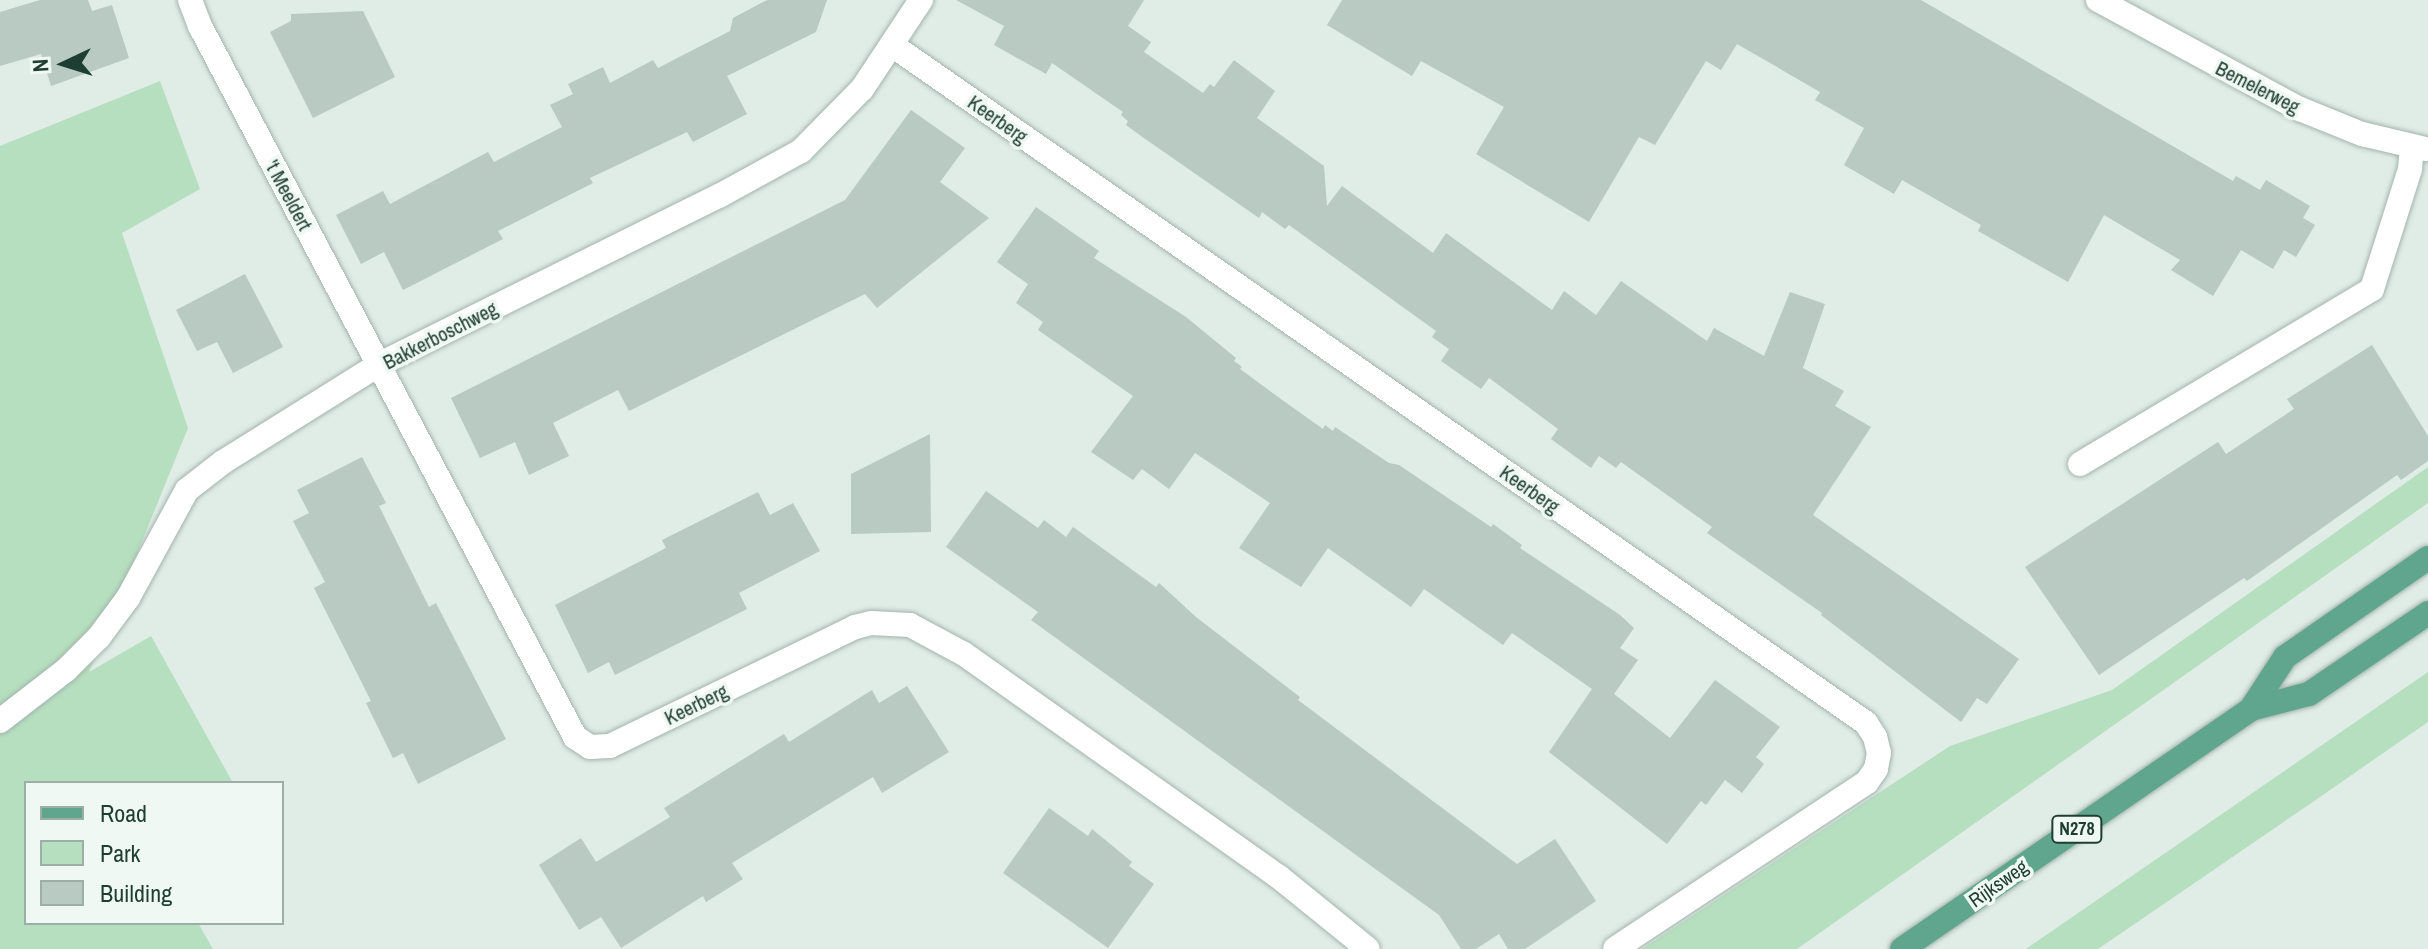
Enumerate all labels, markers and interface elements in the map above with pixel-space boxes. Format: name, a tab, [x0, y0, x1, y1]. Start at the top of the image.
north arrow	[24, 24, 104, 104]
street label: Bemelerweg	[2212, 56, 2304, 118]
text: N	[25, 58, 55, 73]
street label: Keerberg	[963, 90, 1033, 148]
street label: 't Meeldert	[261, 156, 317, 234]
street label: Bakkerboschweg	[379, 296, 501, 374]
street label: Keerberg	[1495, 460, 1565, 518]
street label: Keerberg	[660, 678, 732, 730]
legend	[24, 781, 284, 925]
text: Road	[100, 797, 147, 829]
road number: N278	[2051, 815, 2103, 843]
text: Park	[100, 837, 140, 869]
street label: Rijksweg	[1964, 854, 2032, 912]
text: Building	[100, 877, 172, 909]

